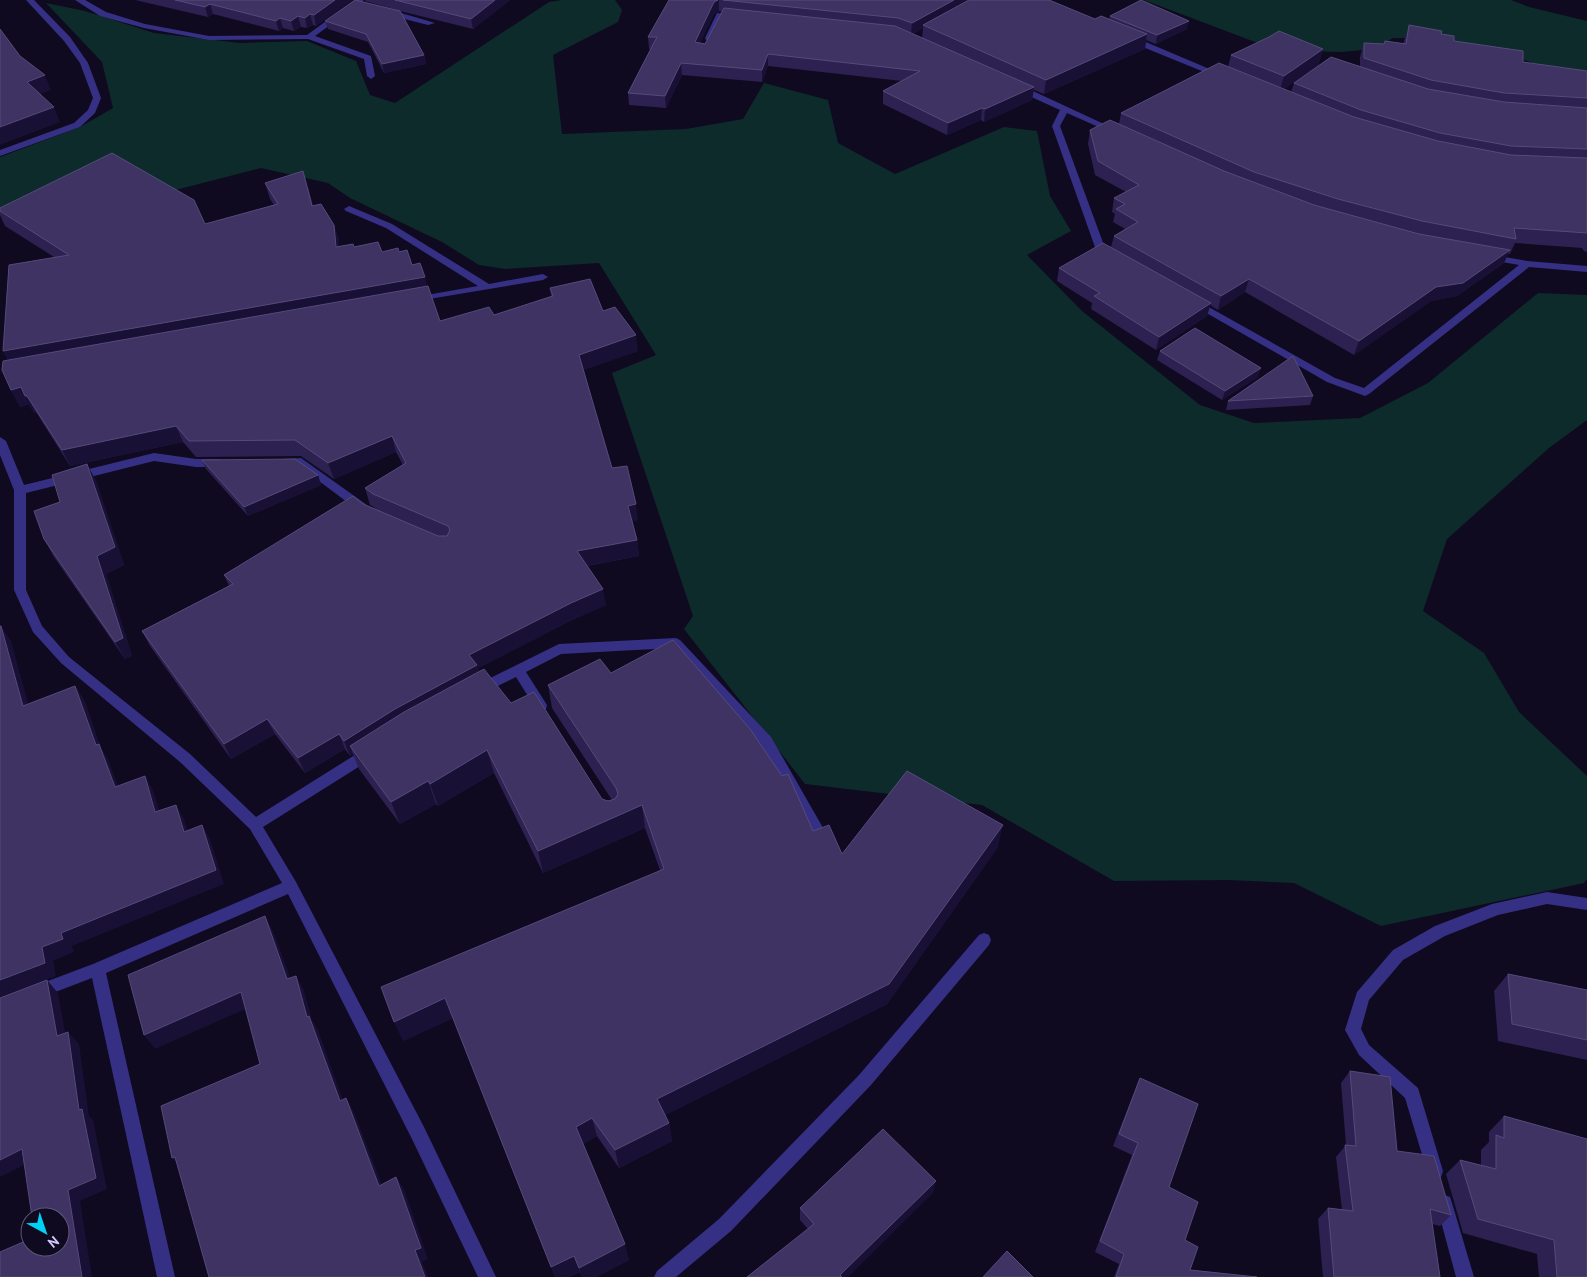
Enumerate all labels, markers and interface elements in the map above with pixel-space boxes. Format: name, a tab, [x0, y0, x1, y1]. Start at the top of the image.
north arrow	[20, 1207, 70, 1257]
text: N	[44, 1232, 63, 1252]

